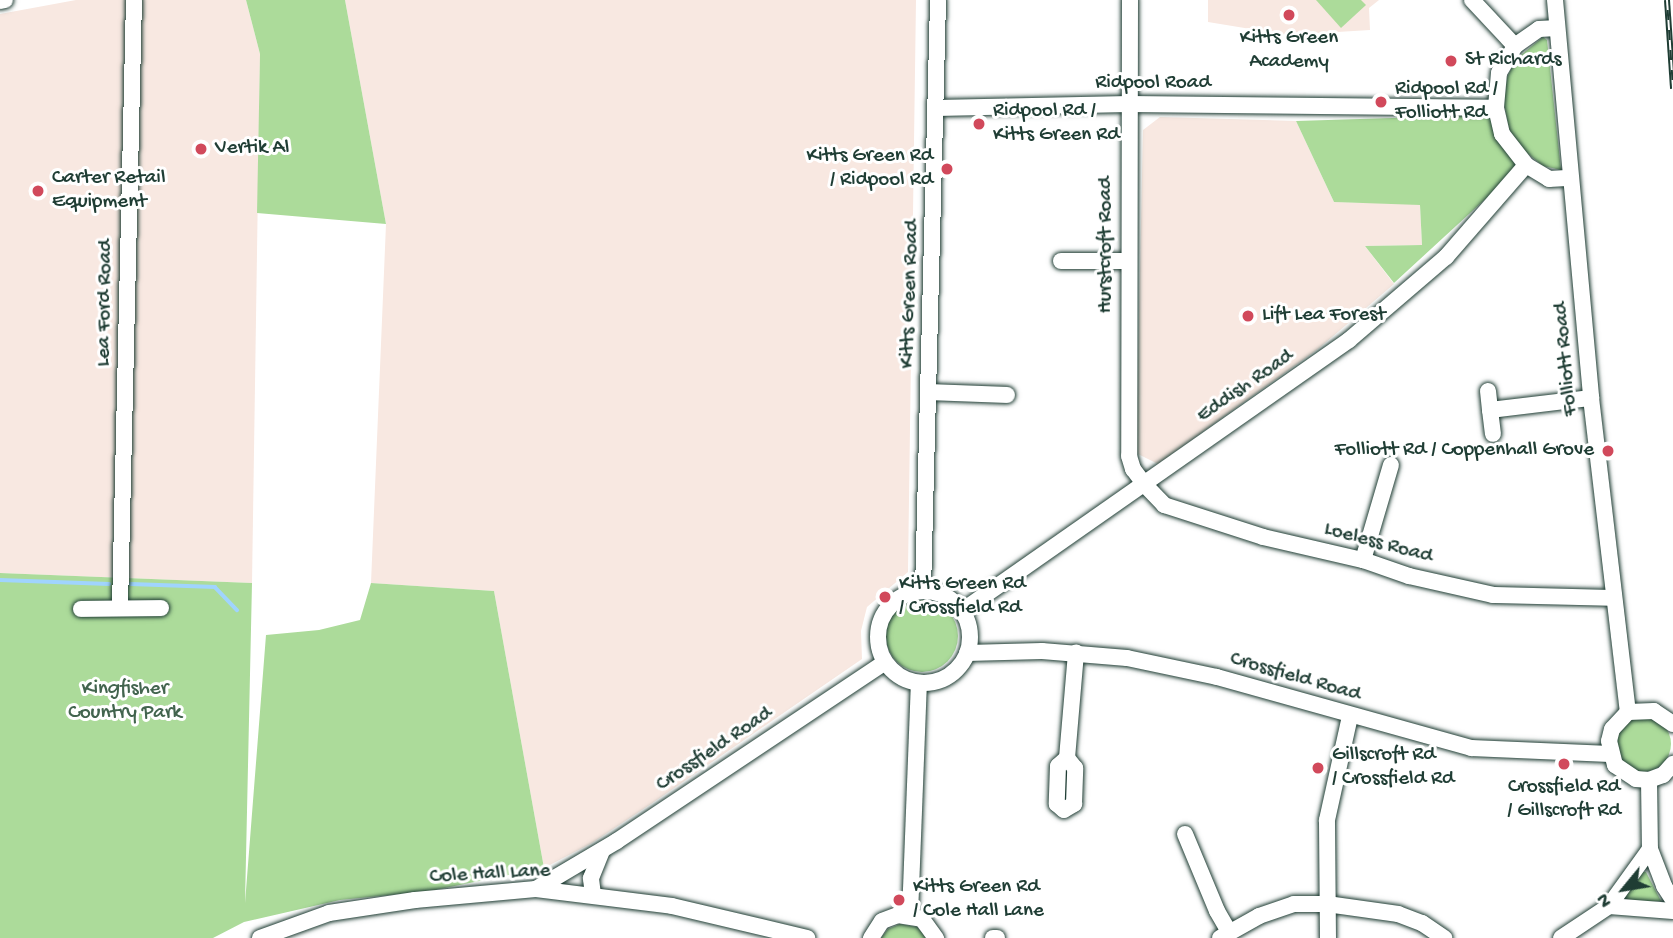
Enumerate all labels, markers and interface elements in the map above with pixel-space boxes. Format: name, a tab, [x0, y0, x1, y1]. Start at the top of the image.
marker: Kitts Green Academy	[1281, 7, 1297, 23]
place label: Kitts Green Academy	[1240, 26, 1338, 76]
place label: St Richards	[1465, 48, 1561, 74]
marker: St Richards	[1443, 53, 1459, 69]
street label: Ridpool Road	[1095, 71, 1211, 97]
place label: Ridpool Rd / Folliott Rd	[1395, 77, 1498, 127]
marker: Ridpool Rd / Folliott Rd	[1373, 94, 1389, 110]
place label: Ridpool Rd / Kitts Green Rd	[993, 99, 1120, 149]
marker: Ridpool Rd / Kitts Green Rd	[971, 116, 987, 132]
place label: Vertik Al	[215, 136, 289, 162]
marker: Vertik Al	[193, 141, 209, 157]
place label: Kitts Green Rd / Ridpool Rd	[806, 144, 933, 194]
marker: Kitts Green Rd / Ridpool Rd	[939, 161, 955, 177]
place label: Carter Retail Equipment	[52, 166, 166, 216]
street label: Hurstcroft Road	[1094, 177, 1120, 313]
marker: Carter Retail Equipment	[30, 183, 46, 199]
street label: Kitts Green Road	[896, 219, 926, 369]
street label: Lea Ford Road	[92, 239, 120, 367]
street label: Folliott Road	[1549, 301, 1585, 417]
place label: Lift Lea Forest	[1262, 303, 1386, 329]
marker: Lift Lea Forest	[1240, 308, 1256, 324]
street label: Eddish Road	[1193, 345, 1299, 429]
place label: Folliott Rd / Coppenhall Grove	[1335, 438, 1594, 464]
marker: Folliott Rd / Coppenhall Grove	[1600, 443, 1616, 459]
street label: Loeless Road	[1321, 517, 1435, 571]
place label: Kitts Green Rd / Crossfield Rd	[899, 572, 1026, 622]
marker: Kitts Green Rd / Crossfield Rd	[877, 589, 893, 605]
street label: Crossfield Road	[1227, 647, 1363, 709]
park label: Kingfisher Country Park	[68, 677, 182, 727]
street label: Crossfield Road	[652, 702, 778, 798]
place label: Gillscroft Rd / Crossfield Rd	[1332, 743, 1454, 793]
marker: Crossfield Rd / Gillscroft Rd	[1556, 756, 1572, 772]
marker: Gillscroft Rd / Crossfield Rd	[1310, 760, 1326, 776]
place label: Crossfield Rd / Gillscroft Rd	[1507, 775, 1621, 825]
north arrow	[1589, 854, 1659, 924]
street label: Cole Hall Lane	[429, 859, 551, 891]
place label: Kitts Green Rd / Cole Hall Lane	[913, 875, 1044, 925]
text: N	[1592, 889, 1618, 911]
marker: Kitts Green Rd / Cole Hall Lane	[891, 892, 907, 908]

